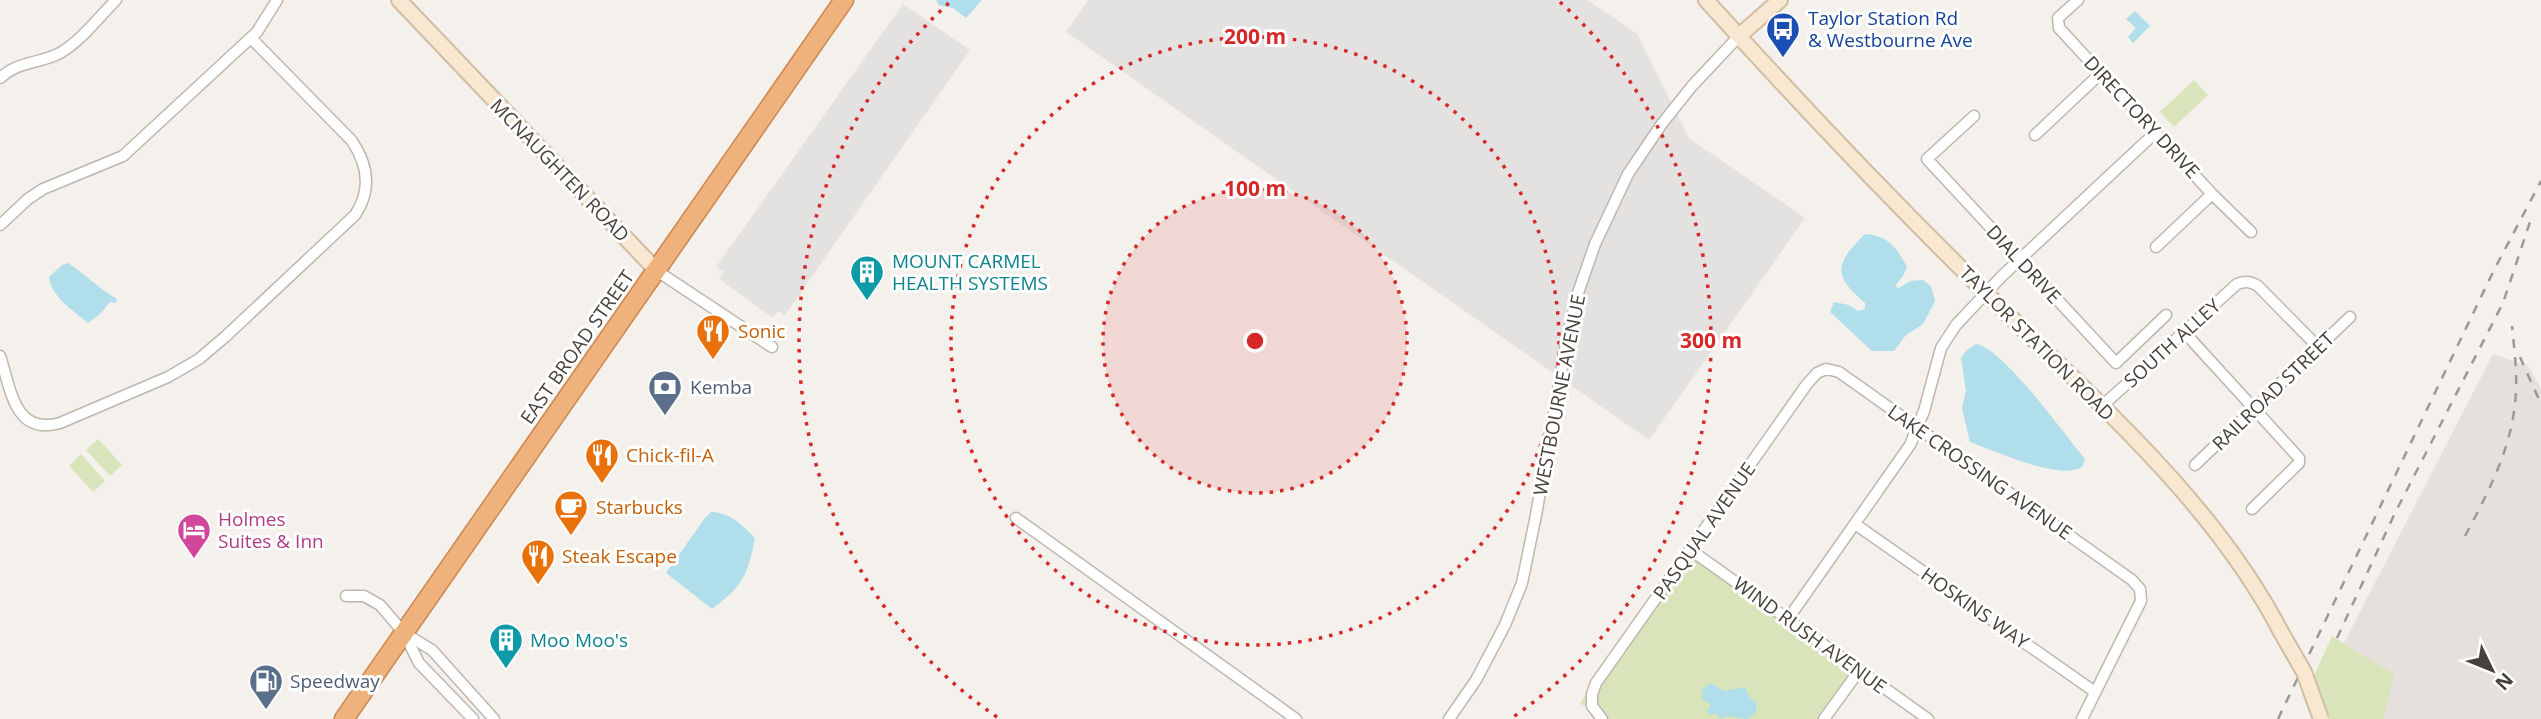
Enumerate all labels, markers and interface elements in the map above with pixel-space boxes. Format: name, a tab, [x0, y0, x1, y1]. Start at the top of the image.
place label: Taylor Station Rd & Westbourne Ave	[1808, 5, 1973, 53]
bus stop icon: Taylor Station Rd & Westbourne Ave	[1764, 10, 1802, 59]
text: 200 m	[1224, 22, 1286, 50]
street label: DIRECTORY DRIVE	[2078, 50, 2206, 184]
street label: MCNAUGHTEN ROAD	[485, 93, 635, 247]
text: 100 m	[1224, 174, 1286, 202]
street label: DIAL DRIVE	[1981, 219, 2067, 309]
place label: MOUNT CARMEL HEALTH SYSTEMS	[892, 248, 1048, 296]
building icon: MOUNT CARMEL HEALTH SYSTEMS	[848, 253, 886, 302]
street label: TAYLOR STATION ROAD	[1954, 260, 2120, 426]
street label: EAST BROAD STREET	[514, 265, 640, 429]
street label: WESTBOURNE AVENUE	[1527, 292, 1591, 498]
street label: SOUTH ALLEY	[2118, 292, 2226, 393]
restaurant icon: Sonic	[694, 312, 732, 361]
place label: Sonic	[738, 318, 785, 344]
text: 300 m	[1680, 326, 1742, 354]
street label: RAILROAD STREET	[2206, 326, 2340, 456]
centre of rings	[1243, 329, 1267, 353]
bank icon: Kemba	[646, 368, 684, 417]
place label: Kemba	[690, 374, 752, 400]
street label: LAKE CROSSING AVENUE	[1883, 398, 2077, 546]
restaurant icon: Chick-fil-A	[583, 436, 621, 485]
place label: Chick-fil-A	[626, 442, 714, 468]
street label: PASQUAL AVENUE	[1647, 457, 1761, 605]
cafe icon: Starbucks	[552, 488, 590, 537]
place label: Starbucks	[596, 494, 683, 520]
place label: Holmes Suites & Inn	[218, 506, 324, 554]
hotel icon: Holmes Suites & Inn	[175, 511, 213, 560]
restaurant icon: Steak Escape	[519, 537, 557, 586]
place label: Steak Escape	[562, 543, 677, 569]
street label: HOSKINS WAY	[1916, 561, 2034, 655]
street label: WIND RUSH AVENUE	[1728, 571, 1892, 699]
building icon: Moo Moo's	[487, 621, 525, 670]
place label: Moo Moo's	[530, 627, 628, 653]
north arrow	[2457, 635, 2527, 705]
fuel station icon: Speedway	[247, 662, 285, 711]
text: N	[2490, 667, 2519, 696]
place label: Speedway	[290, 668, 380, 694]

